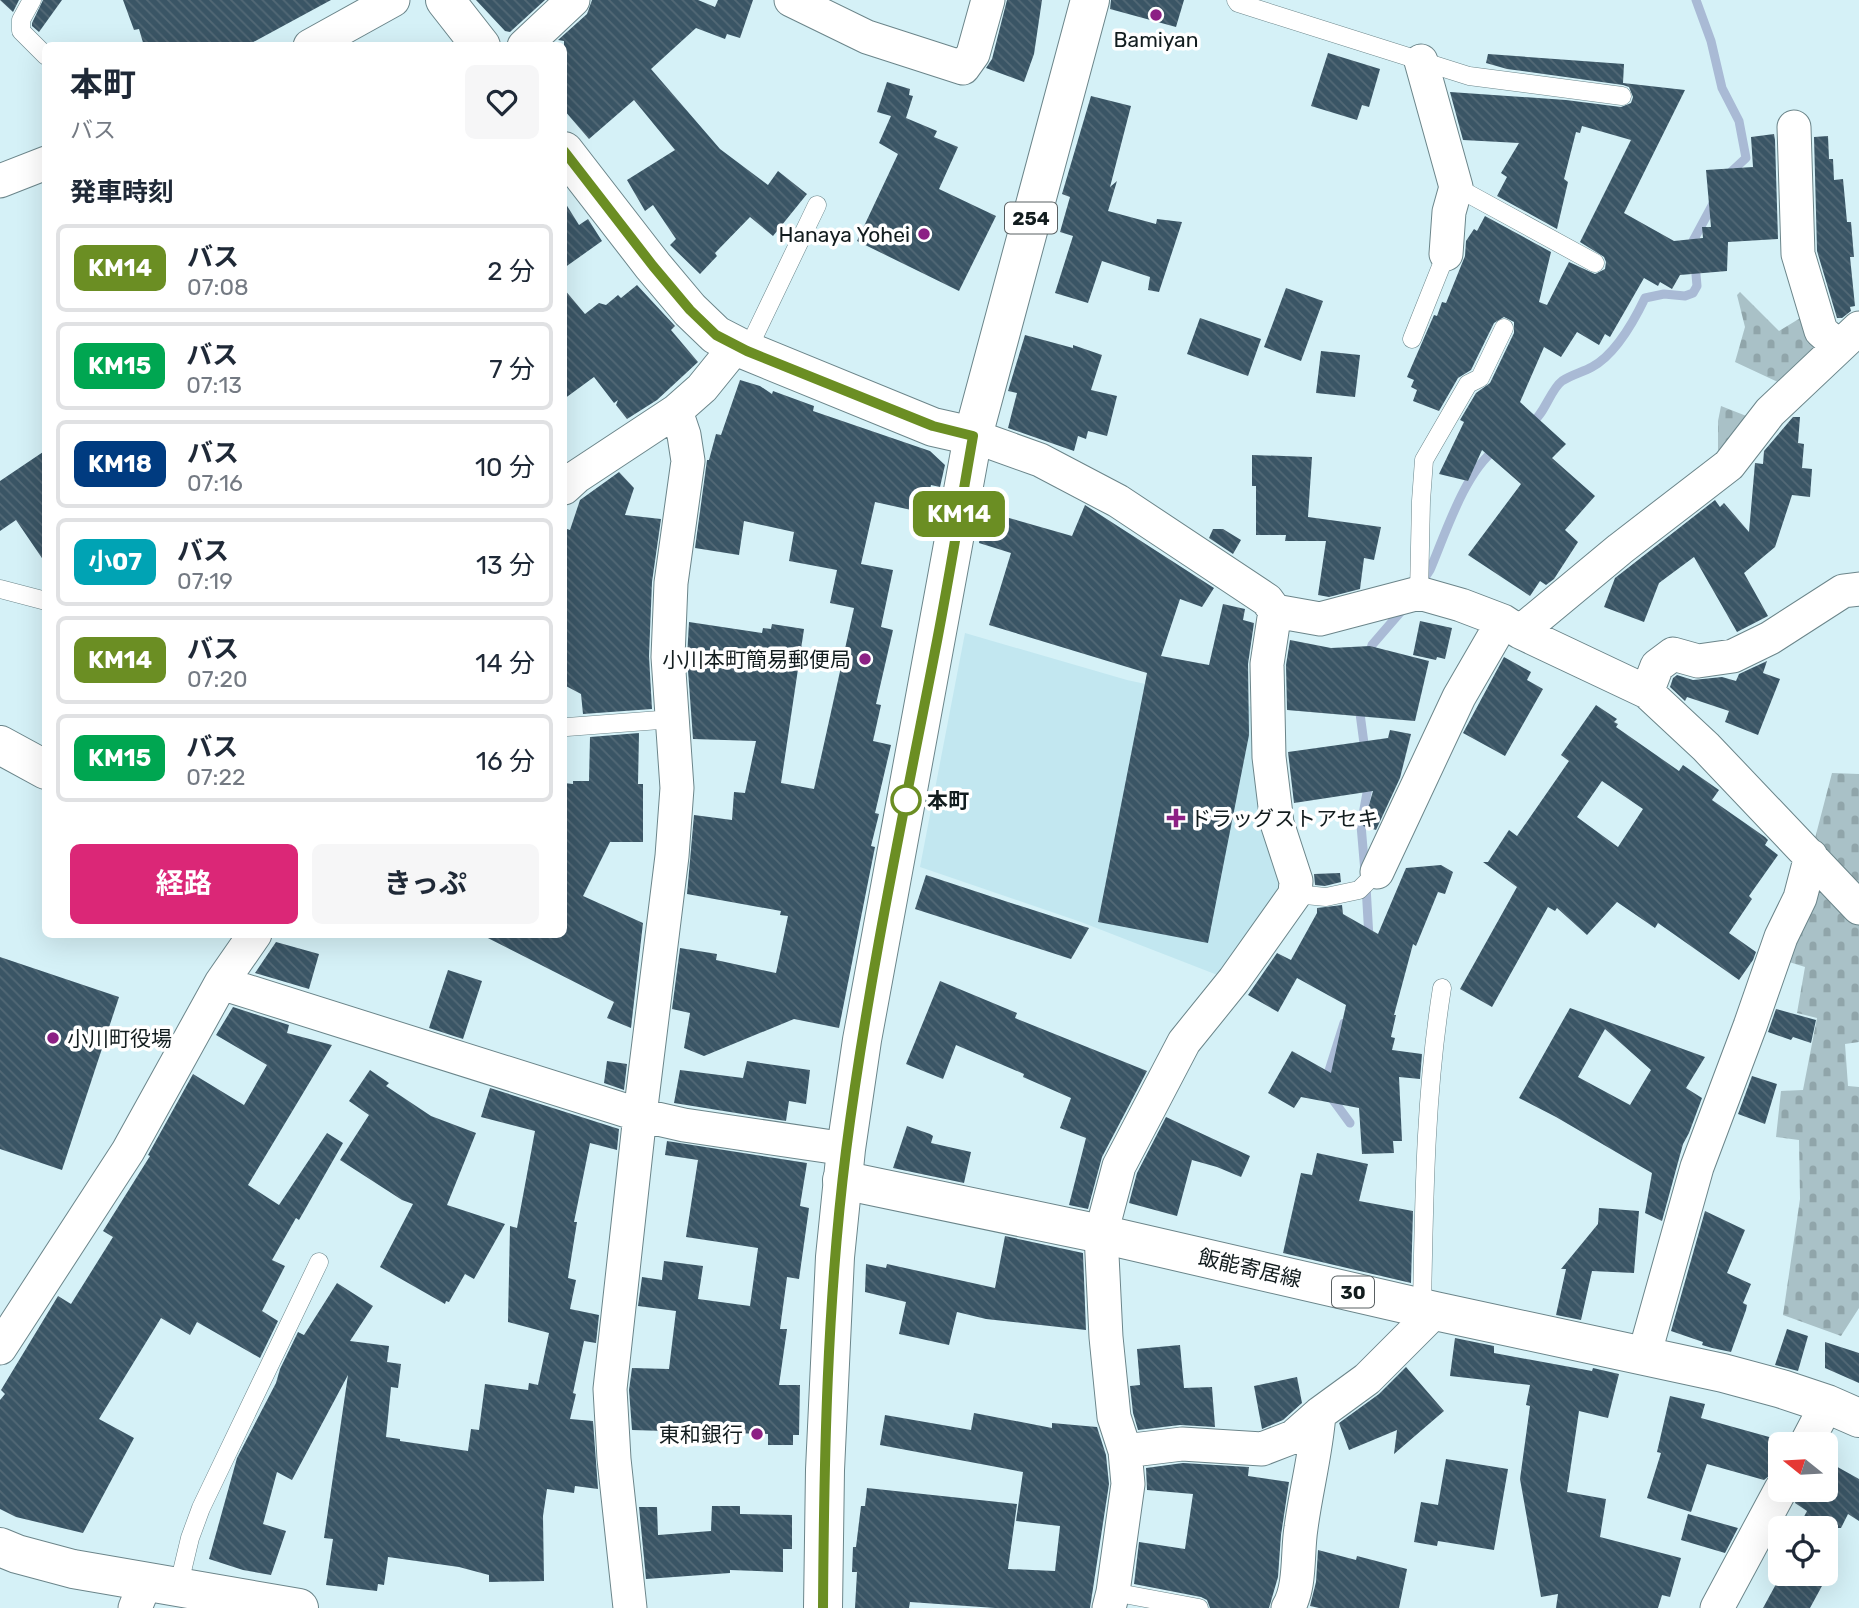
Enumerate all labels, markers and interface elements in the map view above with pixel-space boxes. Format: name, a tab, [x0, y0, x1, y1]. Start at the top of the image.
marker: Bamiyan	[1148, 7, 1164, 23]
place label: Bamiyan	[1114, 27, 1198, 52]
text: 本町	[70, 65, 136, 104]
button: heart	[465, 65, 539, 139]
text: バス	[70, 116, 116, 144]
text: 発車時刻	[70, 177, 174, 208]
road number: 254	[1005, 202, 1057, 233]
place label: Hanaya Yohei	[779, 222, 910, 247]
marker: Hanaya Yohei	[916, 226, 932, 242]
text: バス	[187, 242, 239, 273]
text: KM14	[88, 254, 152, 282]
text: 2 分	[487, 256, 535, 287]
text: 07:08	[187, 273, 249, 301]
text: バス	[186, 340, 238, 371]
text: KM15	[88, 352, 151, 380]
text: 7 分	[489, 354, 535, 385]
text: 07:13	[186, 371, 242, 399]
text: バス	[187, 438, 239, 469]
text: KM18	[88, 450, 152, 478]
text: 10 分	[475, 452, 535, 483]
text: 07:16	[187, 469, 243, 497]
line badge: KM14	[910, 491, 1008, 537]
text: KM14	[927, 500, 991, 528]
text: バス	[177, 536, 229, 567]
text: 小07	[88, 548, 142, 576]
text: 13 分	[476, 550, 535, 581]
text: 07:19	[177, 567, 233, 595]
text: バス	[187, 634, 239, 665]
text: KM14	[88, 646, 152, 674]
place label: 小川本町簡易郵便局	[662, 647, 851, 672]
text: 14 分	[475, 648, 535, 679]
marker: 小川本町簡易郵便局	[857, 651, 873, 667]
text: 07:20	[187, 665, 248, 693]
text: バス	[186, 732, 238, 763]
text: KM15	[88, 744, 151, 772]
text: 16 分	[476, 746, 535, 777]
text: 07:22	[186, 763, 246, 791]
marker: 本町	[891, 785, 921, 815]
place label: 本町	[927, 788, 969, 813]
place label: ドラッグストアセキ	[1190, 806, 1379, 831]
marker: ドラッグストアセキ	[1168, 810, 1184, 826]
button: 経路	[70, 844, 298, 924]
button: きっぷ	[312, 844, 539, 924]
place label: 小川町役場	[67, 1026, 172, 1051]
marker: 小川町役場	[45, 1030, 61, 1046]
street label: 飯能寄居線	[1196, 1244, 1304, 1292]
road number: 30	[1332, 1276, 1374, 1308]
place label: 東和銀行	[659, 1422, 743, 1447]
marker: 東和銀行	[749, 1426, 765, 1442]
north arrow	[1768, 1432, 1838, 1502]
map controls	[1768, 1432, 1838, 1586]
button: locate	[1768, 1516, 1838, 1586]

